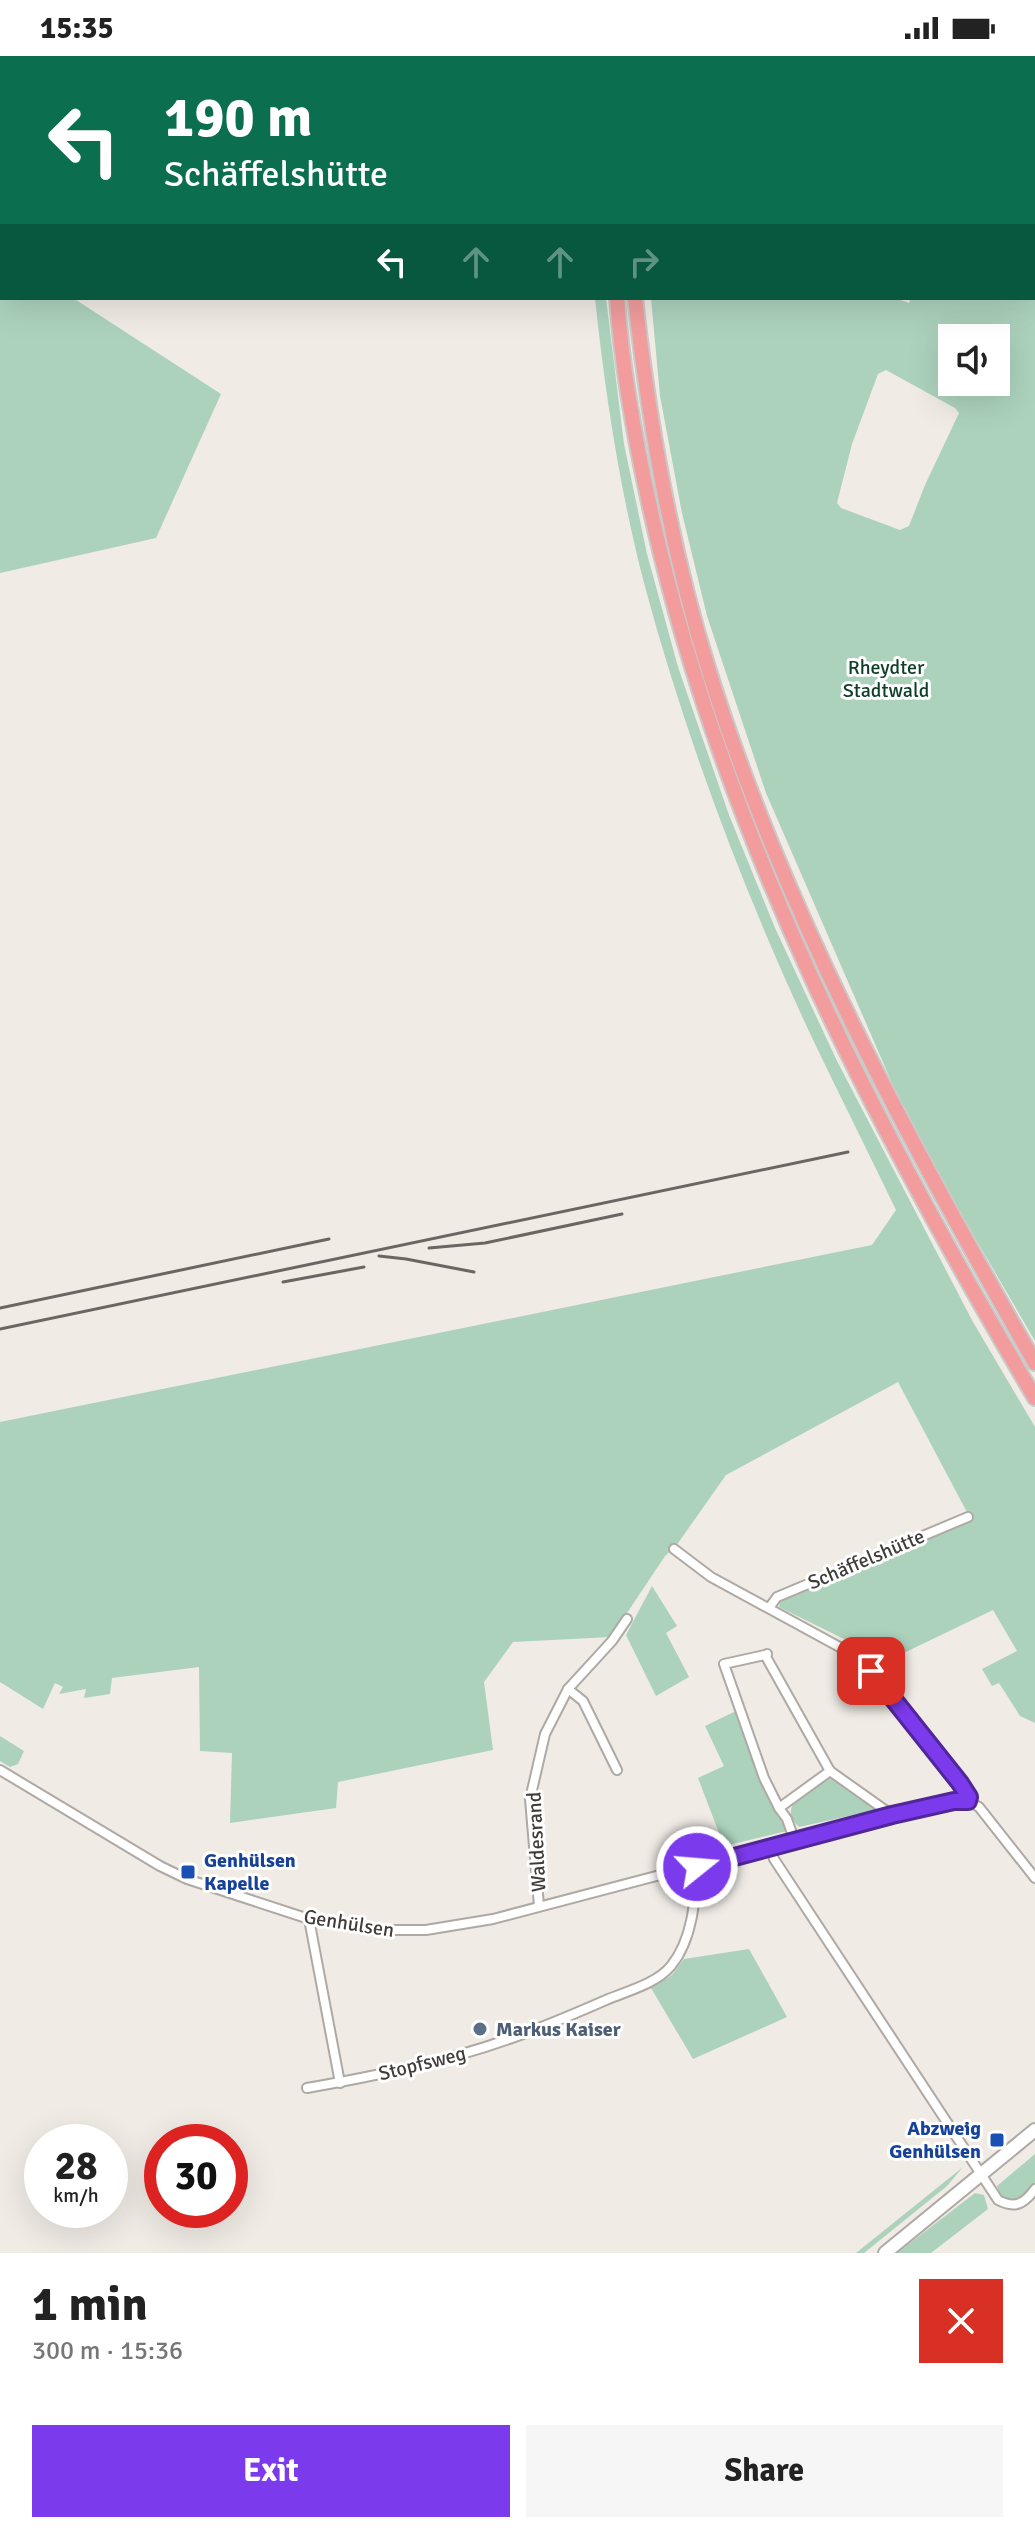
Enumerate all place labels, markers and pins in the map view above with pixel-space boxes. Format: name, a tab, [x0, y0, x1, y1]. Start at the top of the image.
pin	[837, 1637, 905, 1705]
place label: Genhülsen Kapelle	[204, 1848, 296, 1896]
marker: Genhülsen Kapelle	[179, 1863, 197, 1881]
place label: Markus Kaiser	[496, 2017, 621, 2042]
marker: Markus Kaiser	[471, 2020, 489, 2038]
place label: Abzweig Genhülsen	[889, 2116, 981, 2164]
marker: Abzweig Genhülsen	[988, 2131, 1006, 2149]

